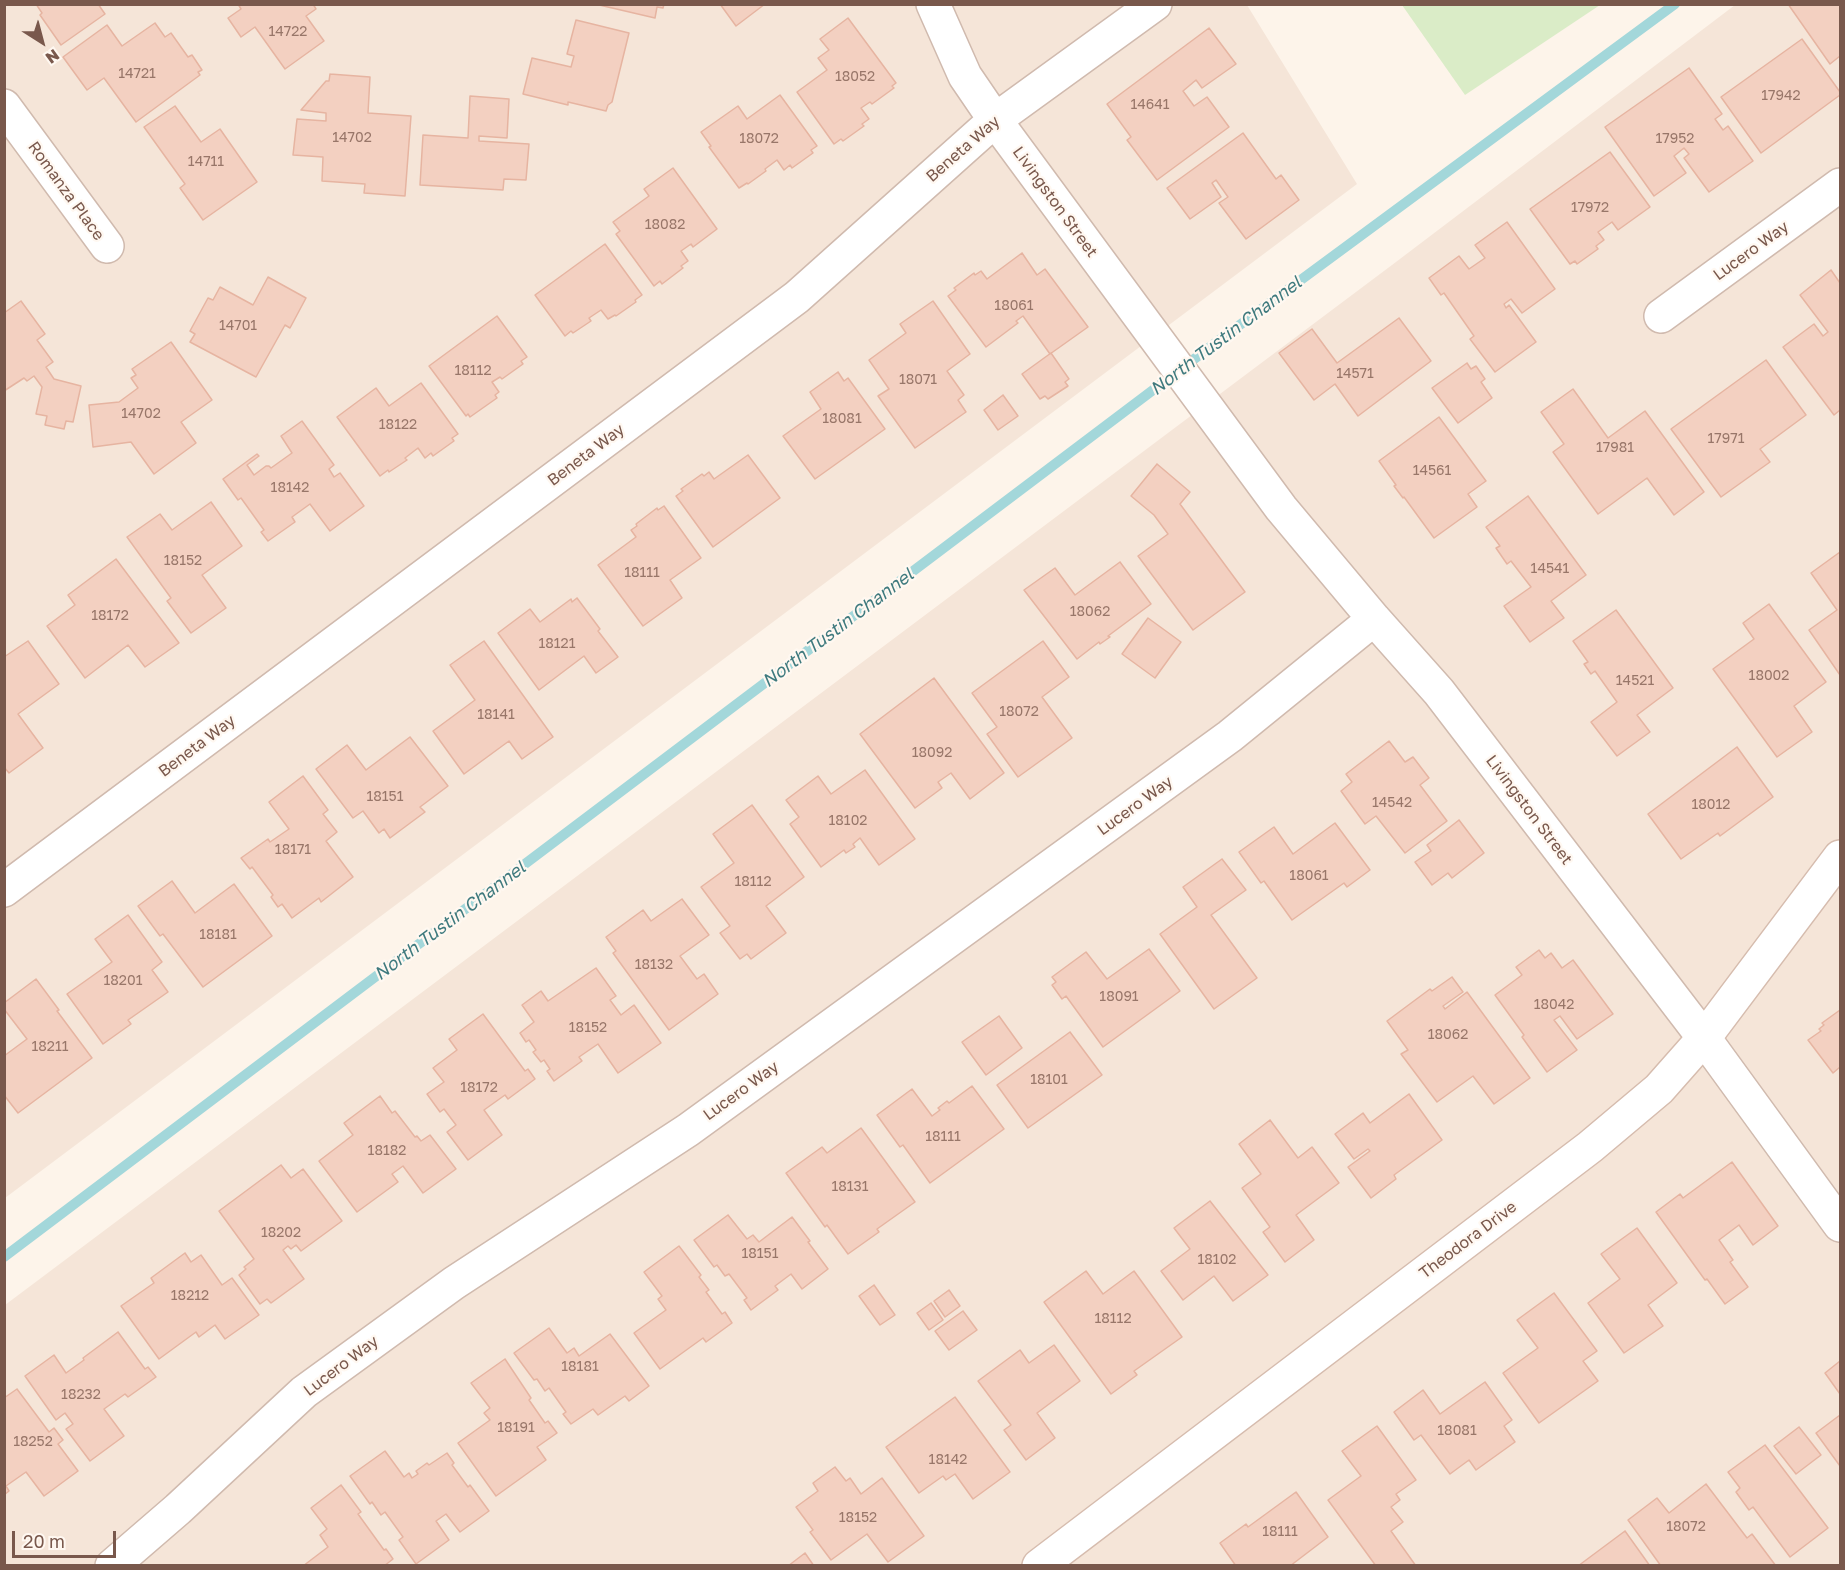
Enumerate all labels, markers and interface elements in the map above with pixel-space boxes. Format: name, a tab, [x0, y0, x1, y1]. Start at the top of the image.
north arrow	[12, 12, 72, 72]
house number: 14722	[269, 24, 307, 40]
text: N	[42, 45, 63, 68]
house number: 14721	[118, 66, 156, 82]
house number: 18052	[835, 69, 875, 85]
house number: 17942	[1761, 88, 1801, 104]
house number: 14641	[1130, 97, 1170, 113]
street label: Beneta Way	[922, 112, 1004, 186]
house number: 14702	[332, 130, 372, 146]
house number: 18072	[739, 131, 779, 147]
house number: 17952	[1656, 131, 1694, 147]
street label: Romanza Place	[24, 138, 108, 244]
street label: Livingston Street	[1008, 143, 1102, 261]
house number: 14711	[188, 154, 224, 170]
house number: 17972	[1571, 200, 1609, 216]
house number: 18082	[645, 217, 685, 233]
street label: Lucero Way	[1710, 217, 1792, 285]
water label: North Tustin Channel	[1146, 272, 1306, 400]
house number: 18061	[994, 298, 1034, 314]
house number: 14701	[219, 318, 257, 334]
house number: 18112	[454, 363, 492, 379]
house number: 14571	[1336, 366, 1374, 382]
house number: 18071	[899, 372, 937, 388]
house number: 14702	[121, 406, 161, 422]
house number: 18081	[822, 411, 862, 427]
house number: 18122	[379, 417, 417, 433]
street label: Beneta Way	[544, 420, 628, 490]
house number: 17971	[1708, 431, 1744, 447]
house number: 17981	[1596, 440, 1634, 456]
house number: 14561	[1413, 463, 1451, 479]
house number: 18142	[271, 480, 309, 496]
house number: 18152	[164, 553, 202, 569]
house number: 14541	[1531, 561, 1569, 577]
water label: North Tustin Channel	[758, 564, 918, 692]
house number: 18111	[624, 565, 660, 581]
house number: 18062	[1070, 604, 1110, 620]
house number: 18172	[91, 608, 129, 624]
house number: 18121	[538, 636, 576, 652]
house number: 18002	[1749, 668, 1789, 684]
house number: 14521	[1616, 673, 1654, 689]
house number: 18072	[999, 704, 1039, 720]
house number: 18141	[477, 707, 515, 723]
street label: Beneta Way	[155, 711, 239, 781]
house number: 18092	[912, 745, 952, 761]
street label: Livingston Street	[1482, 752, 1576, 868]
street label: Lucero Way	[1094, 772, 1176, 840]
house number: 18151	[366, 789, 404, 805]
house number: 14542	[1372, 795, 1412, 811]
house number: 18012	[1692, 797, 1730, 813]
house number: 18102	[829, 813, 867, 829]
house number: 18171	[275, 842, 311, 858]
water label: North Tustin Channel	[370, 857, 530, 985]
house number: 18061	[1289, 868, 1329, 884]
house number: 18112	[734, 874, 772, 890]
house number: 18181	[199, 927, 237, 943]
house number: 18132	[635, 957, 673, 973]
house number: 18201	[104, 973, 142, 989]
house number: 18091	[1099, 989, 1139, 1005]
house number: 18042	[1534, 997, 1574, 1013]
house number: 18152	[569, 1020, 607, 1036]
house number: 18062	[1428, 1027, 1468, 1043]
house number: 18211	[31, 1039, 69, 1055]
street label: Lucero Way	[700, 1057, 782, 1125]
house number: 18101	[1030, 1072, 1068, 1088]
house number: 18172	[460, 1080, 498, 1096]
house number: 18111	[925, 1129, 961, 1145]
house number: 18182	[368, 1143, 406, 1159]
house number: 18131	[831, 1179, 869, 1195]
street label: Theodora Drive	[1416, 1197, 1520, 1283]
house number: 18202	[261, 1225, 301, 1241]
house number: 18151	[741, 1246, 779, 1262]
house number: 18102	[1198, 1252, 1236, 1268]
house number: 18212	[171, 1288, 209, 1304]
house number: 18112	[1094, 1311, 1132, 1327]
street label: Lucero Way	[300, 1332, 382, 1400]
house number: 18181	[561, 1359, 599, 1375]
house number: 18232	[61, 1387, 101, 1403]
house number: 18191	[497, 1420, 535, 1436]
house number: 18081	[1437, 1423, 1477, 1439]
house number: 18252	[13, 1434, 53, 1450]
house number: 18142	[929, 1452, 967, 1468]
house number: 18152	[839, 1510, 877, 1526]
scale bar	[15, 1519, 118, 1557]
house number: 18072	[1666, 1519, 1706, 1535]
house number: 18111	[1262, 1524, 1298, 1540]
text: 20 m	[23, 1530, 65, 1552]

